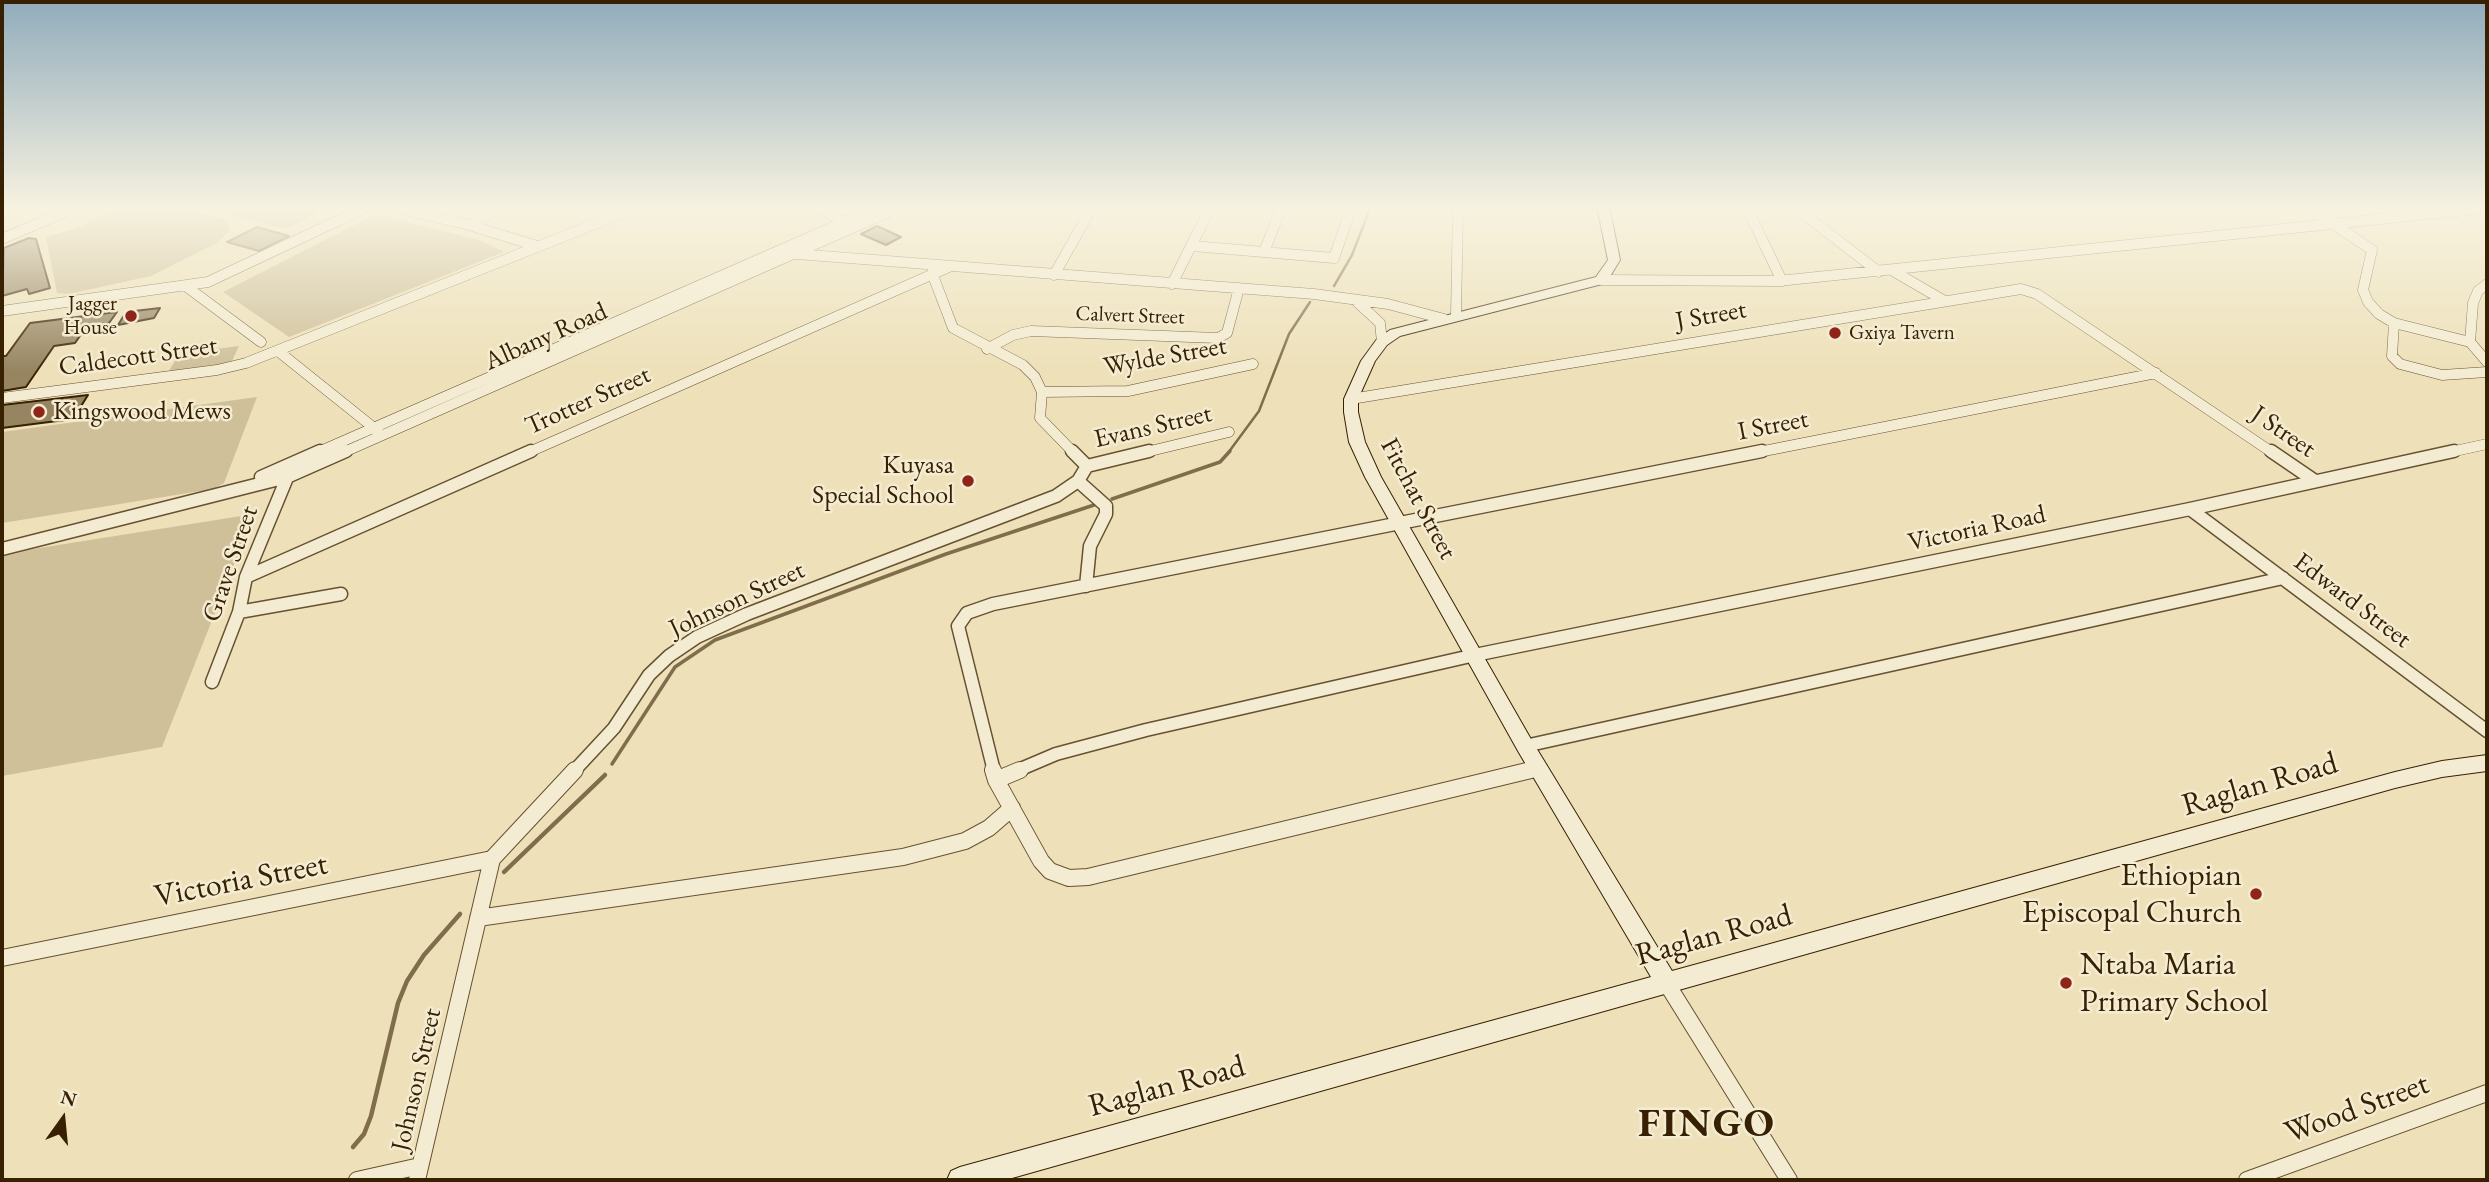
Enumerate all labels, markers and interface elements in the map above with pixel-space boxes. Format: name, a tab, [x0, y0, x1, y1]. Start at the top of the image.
place label: Jagger House	[64, 291, 117, 341]
street label: J Street	[1673, 294, 1749, 338]
street label: Albany Road	[480, 296, 612, 378]
street label: Calvert Street	[1075, 302, 1185, 330]
marker: Jagger House	[123, 308, 139, 324]
place label: Gxiya Tavern	[1849, 320, 1955, 346]
marker: Gxiya Tavern	[1827, 325, 1843, 341]
street label: Caldecott Street	[57, 330, 219, 384]
street label: Wylde Street	[1101, 331, 1229, 383]
street label: Trotter Street	[521, 360, 655, 442]
place label: Kingswood Mews	[53, 396, 231, 428]
street label: Evans Street	[1091, 398, 1215, 456]
street label: J Street	[2245, 399, 2321, 465]
marker: Kingswood Mews	[31, 404, 47, 420]
street label: I Street	[1735, 404, 1811, 448]
street label: Fitchat Street	[1373, 433, 1463, 565]
place label: Kuyasa Special School	[812, 450, 954, 512]
marker: Kuyasa Special School	[960, 473, 976, 489]
street label: Victoria Road	[1905, 499, 2049, 559]
street label: Grave Street	[197, 502, 265, 626]
street label: Edward Street	[2287, 547, 2417, 655]
street label: Johnson Street	[664, 555, 810, 645]
street label: Raglan Road	[2178, 744, 2342, 826]
street label: Victoria Street	[151, 845, 331, 917]
place label: Ethiopian Episcopal Church	[2022, 857, 2242, 932]
marker: Ethiopian Episcopal Church	[2248, 886, 2264, 902]
street label: Raglan Road	[1632, 897, 1796, 975]
place label: Ntaba Maria Primary School	[2080, 946, 2268, 1021]
marker: Ntaba Maria Primary School	[2058, 975, 2074, 991]
street label: Johnson Street	[385, 1005, 449, 1155]
street label: Raglan Road	[1085, 1048, 1249, 1126]
street label: Wood Street	[2280, 1065, 2434, 1153]
north arrow	[28, 1084, 98, 1154]
text: N	[58, 1084, 79, 1112]
district label: FINGO	[1639, 1101, 1775, 1149]

